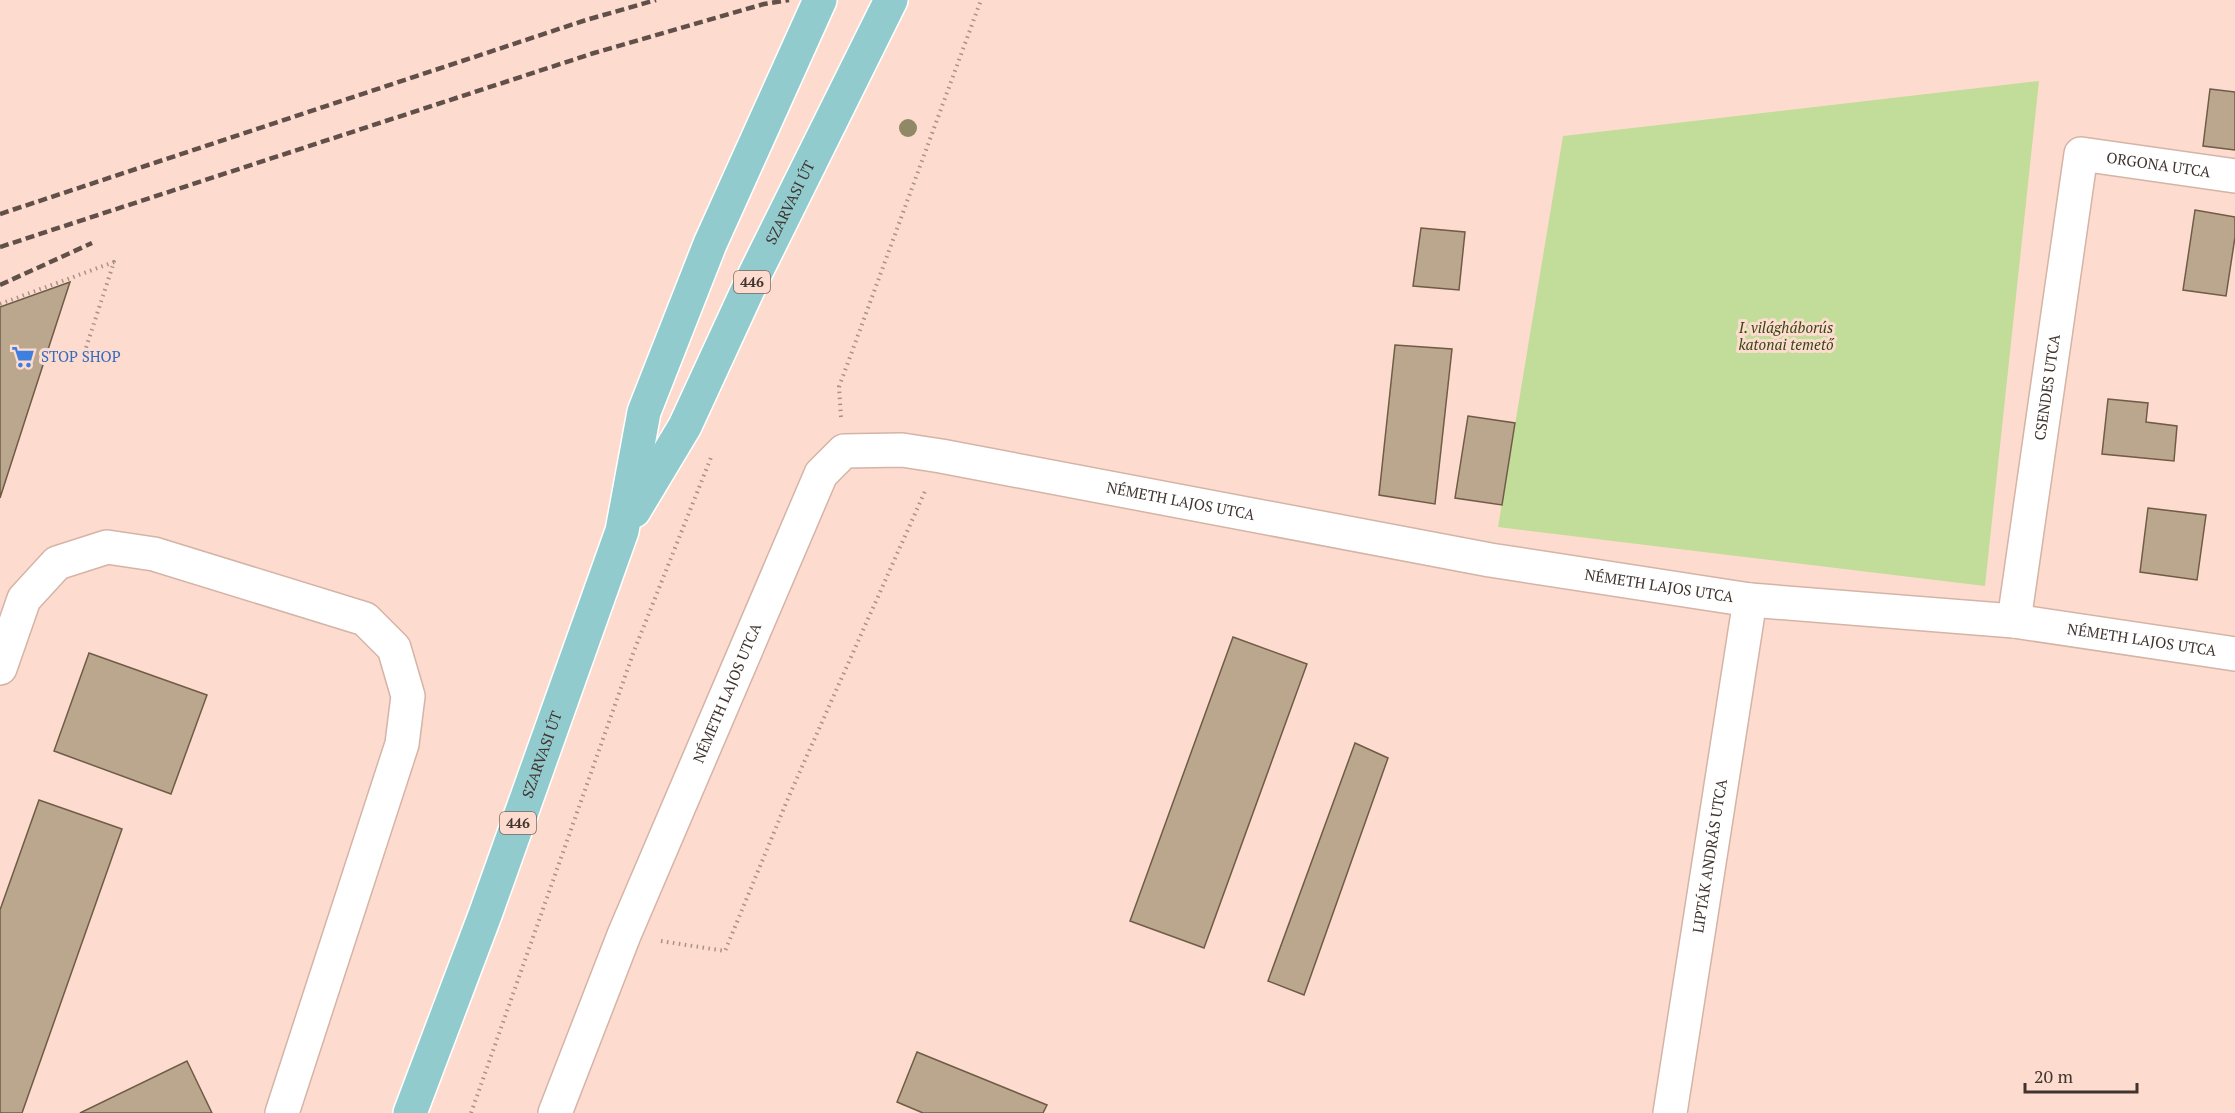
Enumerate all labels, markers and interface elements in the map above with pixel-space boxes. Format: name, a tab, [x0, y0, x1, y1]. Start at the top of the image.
street label: ORGONA UTCA	[2105, 147, 2213, 181]
street label: SZARVASI ÚT	[760, 157, 819, 248]
road number: 446	[734, 271, 770, 293]
park label: I. világháborús katonai temető	[1738, 317, 1835, 354]
street label: CSENDES UTCA	[2029, 332, 2064, 442]
supermarket icon: STOP SHOP	[10, 344, 36, 370]
place label: STOP SHOP	[41, 346, 121, 366]
street label: NÉMETH LAJOS UTCA	[1105, 477, 1257, 524]
street label: NÉMETH LAJOS UTCA	[1583, 564, 1736, 606]
street label: NÉMETH LAJOS UTCA	[2066, 618, 2218, 660]
street label: NÉMETH LAJOS UTCA	[688, 619, 766, 766]
street label: SZARVASI ÚT	[517, 708, 566, 800]
street label: LIPTÁK ANDRÁS UTCA	[1687, 777, 1731, 934]
road number: 446	[500, 812, 536, 834]
scale bar	[2025, 1056, 2138, 1094]
text: 20 m	[2034, 1064, 2074, 1088]

